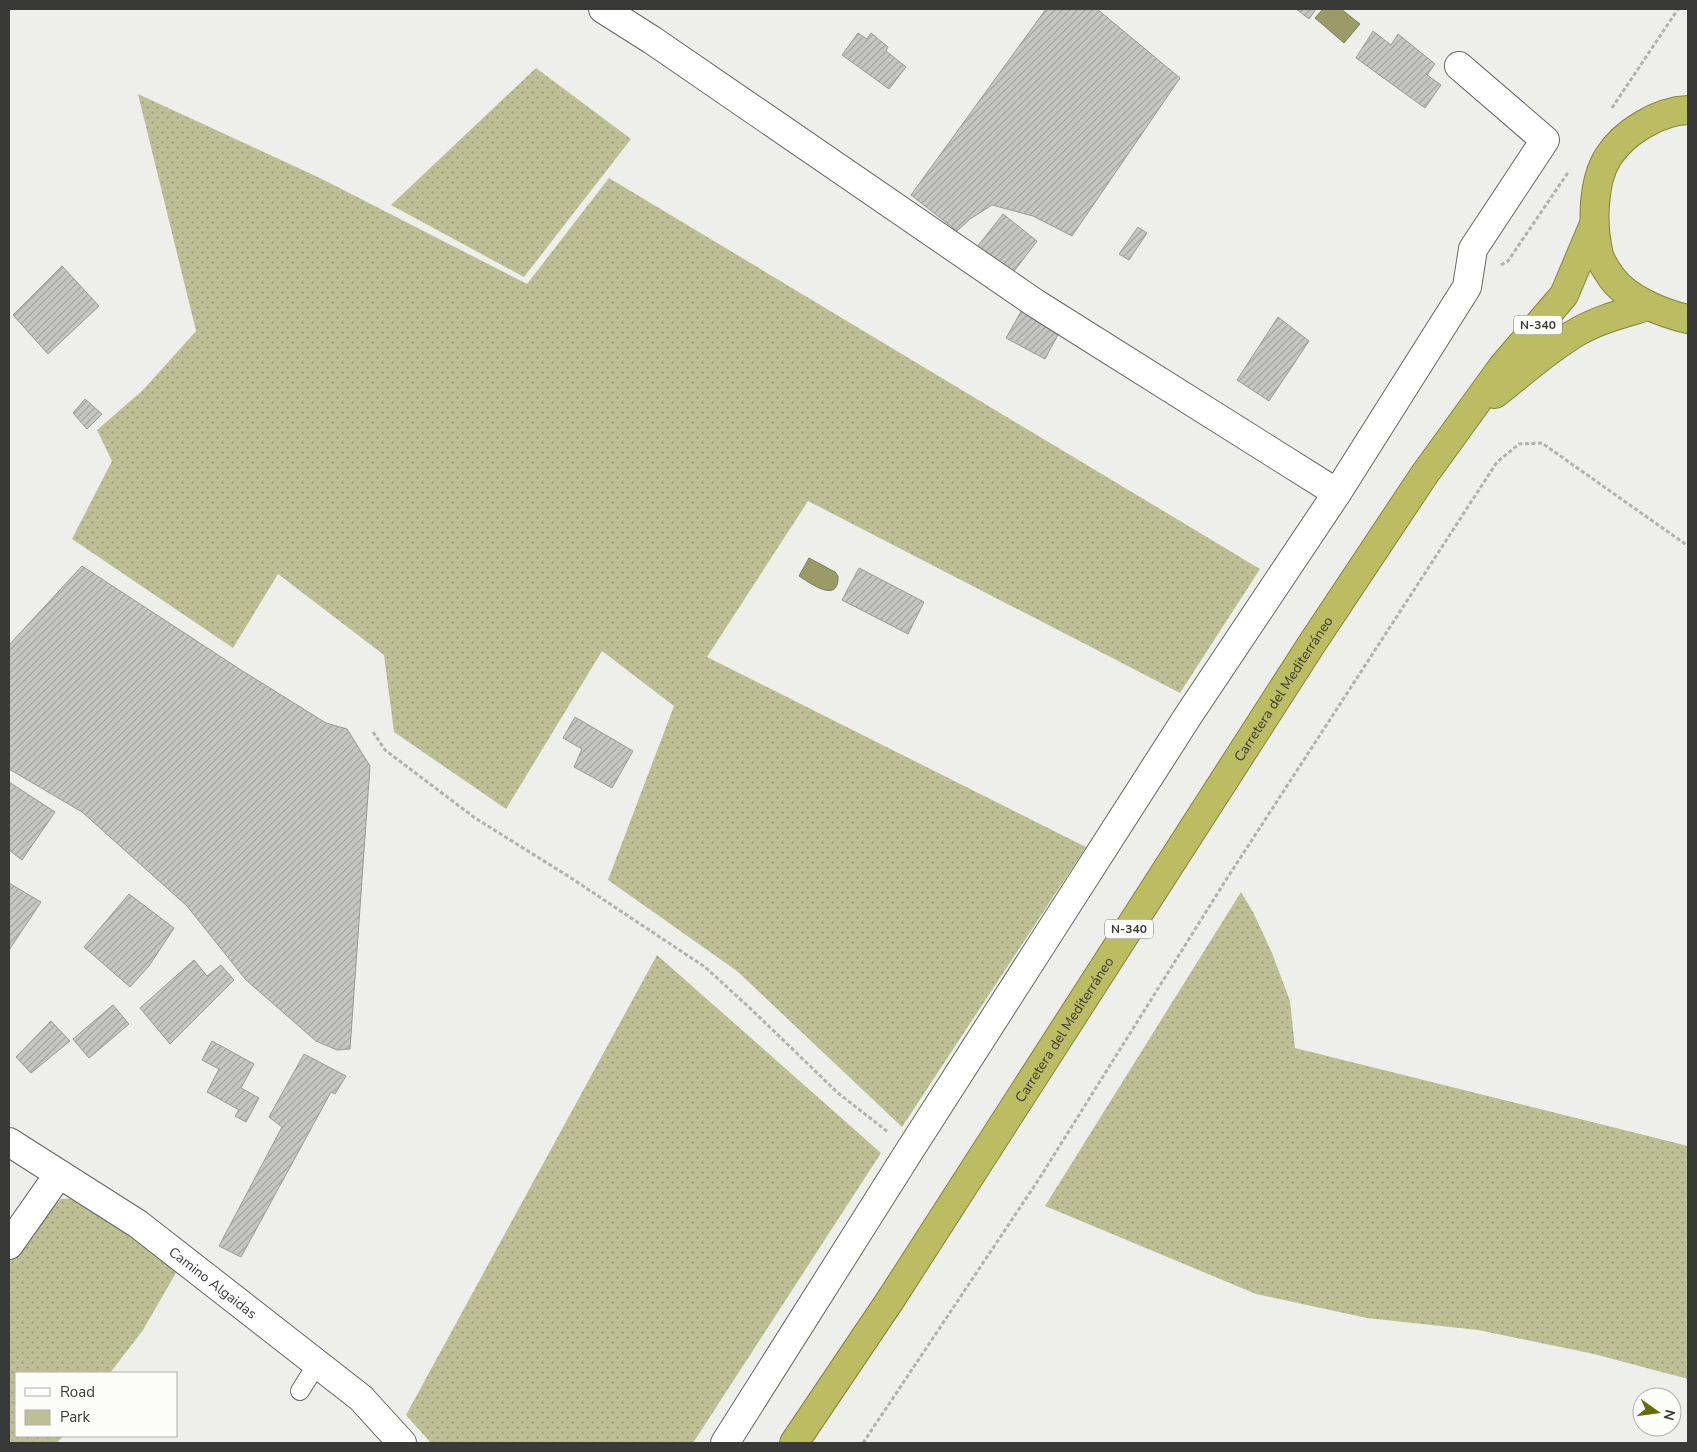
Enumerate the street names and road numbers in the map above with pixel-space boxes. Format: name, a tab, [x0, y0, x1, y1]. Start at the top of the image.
road number: N-340	[1514, 316, 1562, 334]
street label: Carretera del Mediterráneo	[1229, 612, 1337, 765]
road number: N-340	[1105, 920, 1153, 939]
street label: Carretera del Mediterráneo	[1010, 953, 1118, 1106]
street label: Camino Algaidas	[165, 1242, 261, 1323]

